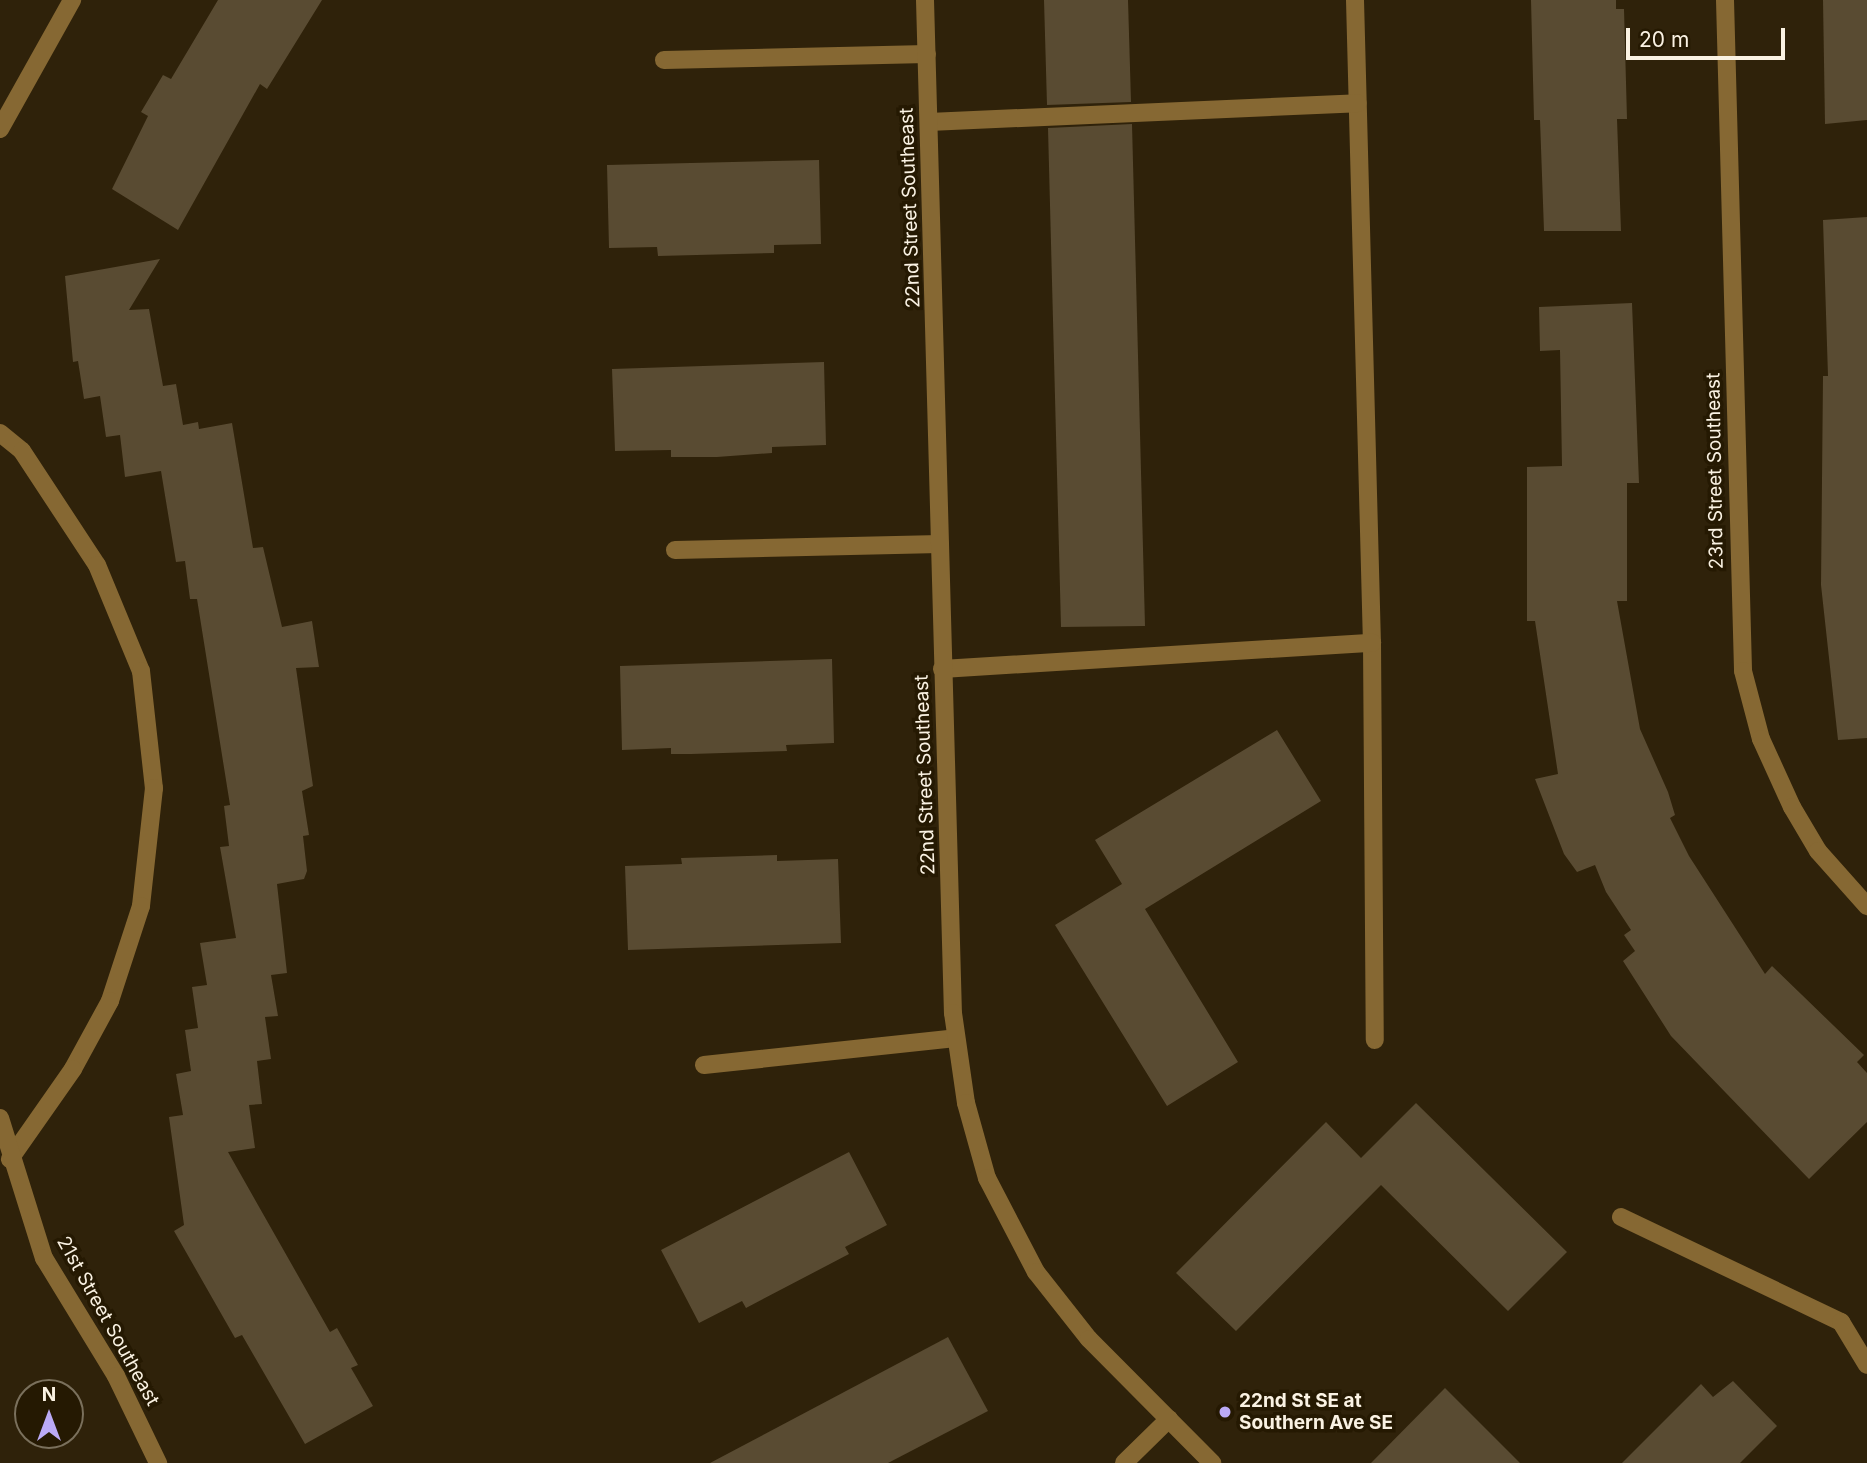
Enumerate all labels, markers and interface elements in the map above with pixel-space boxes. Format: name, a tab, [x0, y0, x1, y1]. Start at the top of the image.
scale bar	[1629, 14, 1788, 58]
text: 20 m	[1639, 27, 1689, 52]
street label: 22nd Street Southeast	[895, 107, 925, 309]
street label: 23rd Street Southeast	[1702, 373, 1728, 569]
street label: 22nd Street Southeast	[910, 674, 940, 876]
street label: 21st Street Southeast	[52, 1232, 164, 1410]
north arrow	[14, 1379, 84, 1449]
text: N	[42, 1383, 56, 1406]
place label: 22nd St SE at Southern Ave SE	[1239, 1390, 1393, 1434]
marker: 22nd St SE at Southern Ave SE	[1217, 1404, 1233, 1420]

